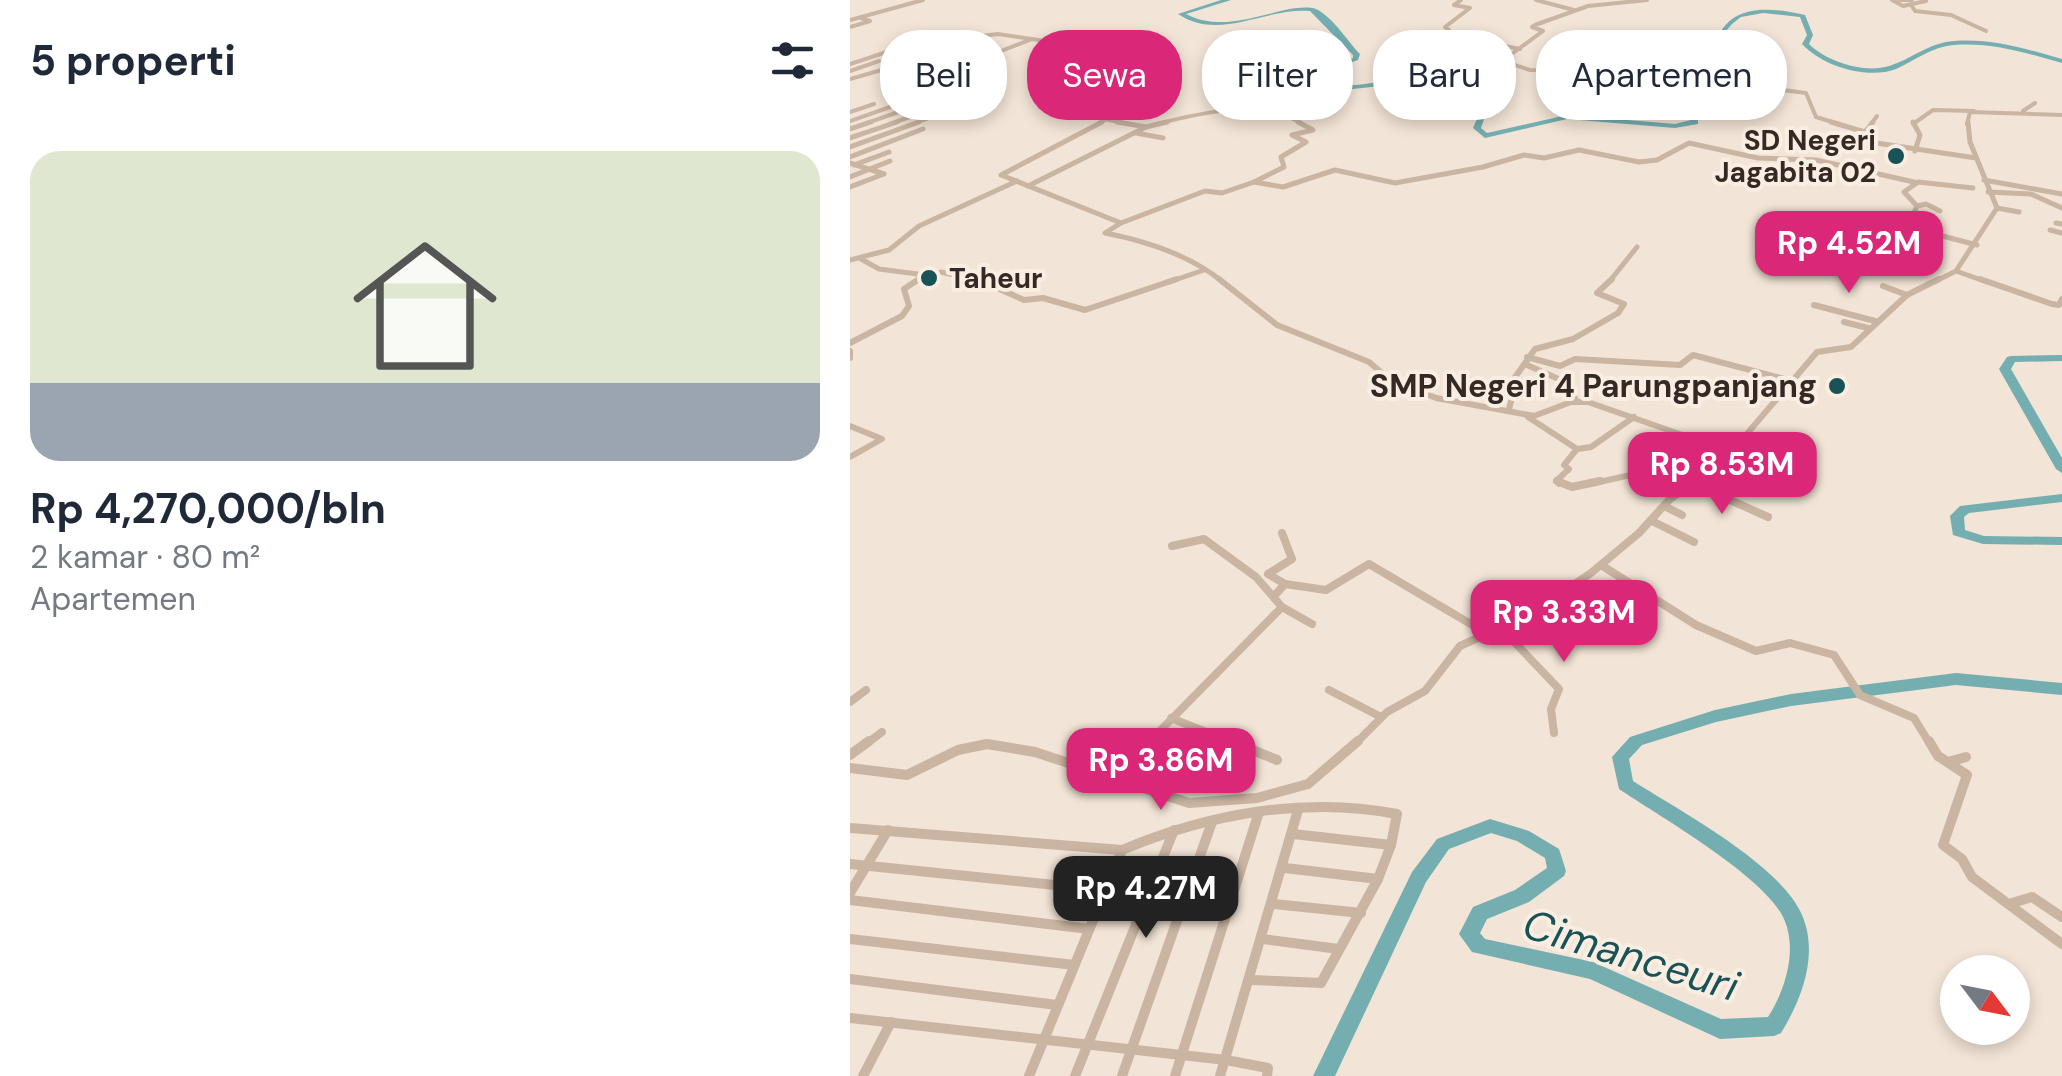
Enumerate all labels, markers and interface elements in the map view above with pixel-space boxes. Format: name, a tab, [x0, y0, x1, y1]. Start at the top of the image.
chip: Beli	[880, 30, 1007, 120]
chip: Sewa	[1027, 30, 1182, 120]
chip: Filter	[1202, 30, 1353, 120]
chip: Baru	[1373, 30, 1516, 120]
chip: Apartemen	[1536, 30, 1787, 120]
text: 5 properti	[30, 33, 236, 88]
icon: filters	[765, 33, 820, 88]
place label: SD Negeri Jagabita 02	[1714, 122, 1876, 191]
marker: SD Negeri Jagabita 02	[1885, 145, 1907, 167]
pin: Rp 4.52M	[1746, 211, 1952, 296]
icon: home	[335, 216, 515, 396]
text: Rp 4.52M	[1777, 222, 1921, 264]
place label: Taheur	[949, 260, 1043, 297]
marker: Taheur	[918, 267, 940, 289]
place label: SMP Negeri 4 Parungpanjang	[1370, 365, 1817, 407]
marker: SMP Negeri 4 Parungpanjang	[1826, 375, 1848, 397]
pin: Rp 8.53M	[1619, 432, 1825, 517]
text: Rp 8.53M	[1650, 443, 1794, 485]
text: Rp 4,270,000/bln	[30, 481, 386, 536]
text: 2 kamar · 80 m²	[30, 536, 260, 578]
text: Apartemen	[30, 578, 196, 620]
pin: Rp 3.33M	[1461, 580, 1667, 665]
text: Rp 3.33M	[1493, 591, 1635, 633]
pin: Rp 3.86M	[1058, 728, 1264, 813]
text: Rp 3.86M	[1089, 739, 1233, 781]
pin: Rp 4.27M	[1043, 856, 1249, 941]
text: Rp 4.27M	[1075, 867, 1217, 909]
water label: Cimanceuri	[1517, 896, 1746, 1014]
north arrow	[1940, 955, 2030, 1045]
map controls	[1940, 955, 2030, 1045]

